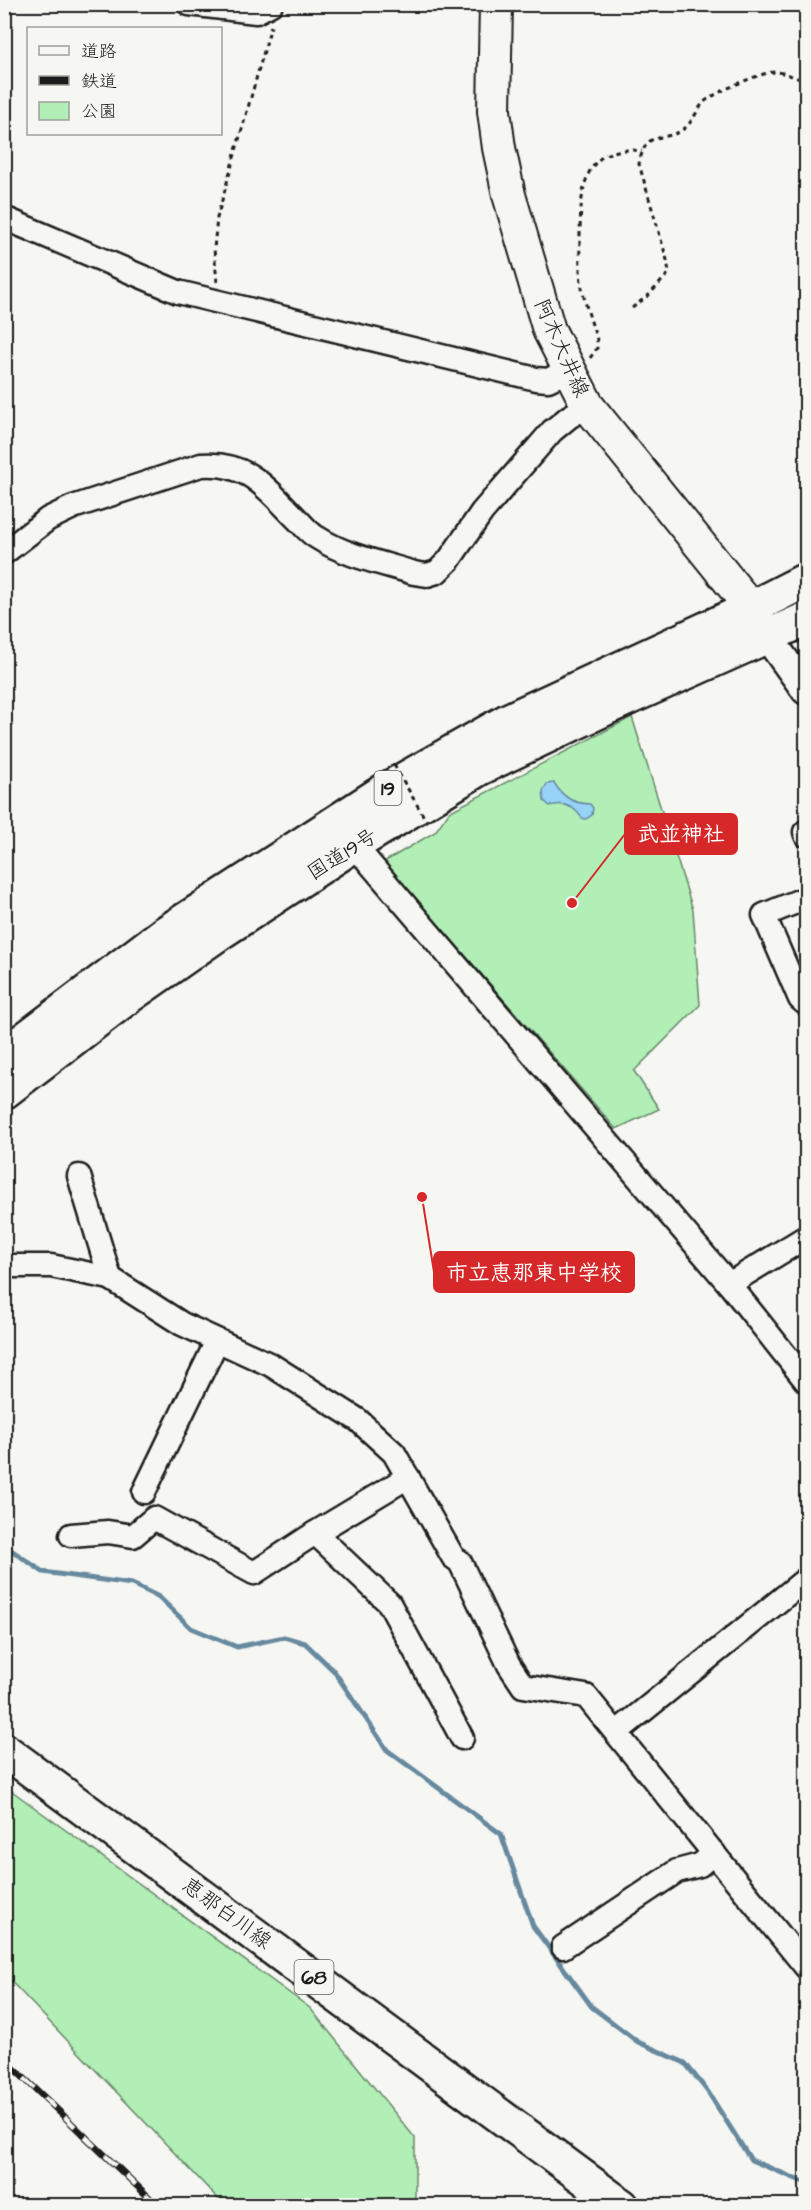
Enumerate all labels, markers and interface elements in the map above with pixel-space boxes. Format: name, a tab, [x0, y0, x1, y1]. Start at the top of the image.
legend	[27, 27, 222, 135]
text: 道路	[81, 39, 117, 64]
text: 鉄道	[81, 69, 117, 94]
text: 公園	[81, 99, 117, 124]
street label: 阿木大井線	[527, 294, 596, 402]
road number: 19	[374, 771, 402, 805]
callout: 武並神社	[625, 814, 737, 854]
text: 武並神社	[637, 819, 725, 850]
street label: 国道19号	[302, 822, 383, 887]
callout: 市立恵那東中学校	[434, 1252, 634, 1292]
text: 市立恵那東中学校	[446, 1258, 622, 1289]
street label: 恵那白川線	[176, 1871, 278, 1956]
road number: 68	[294, 1960, 334, 1994]

